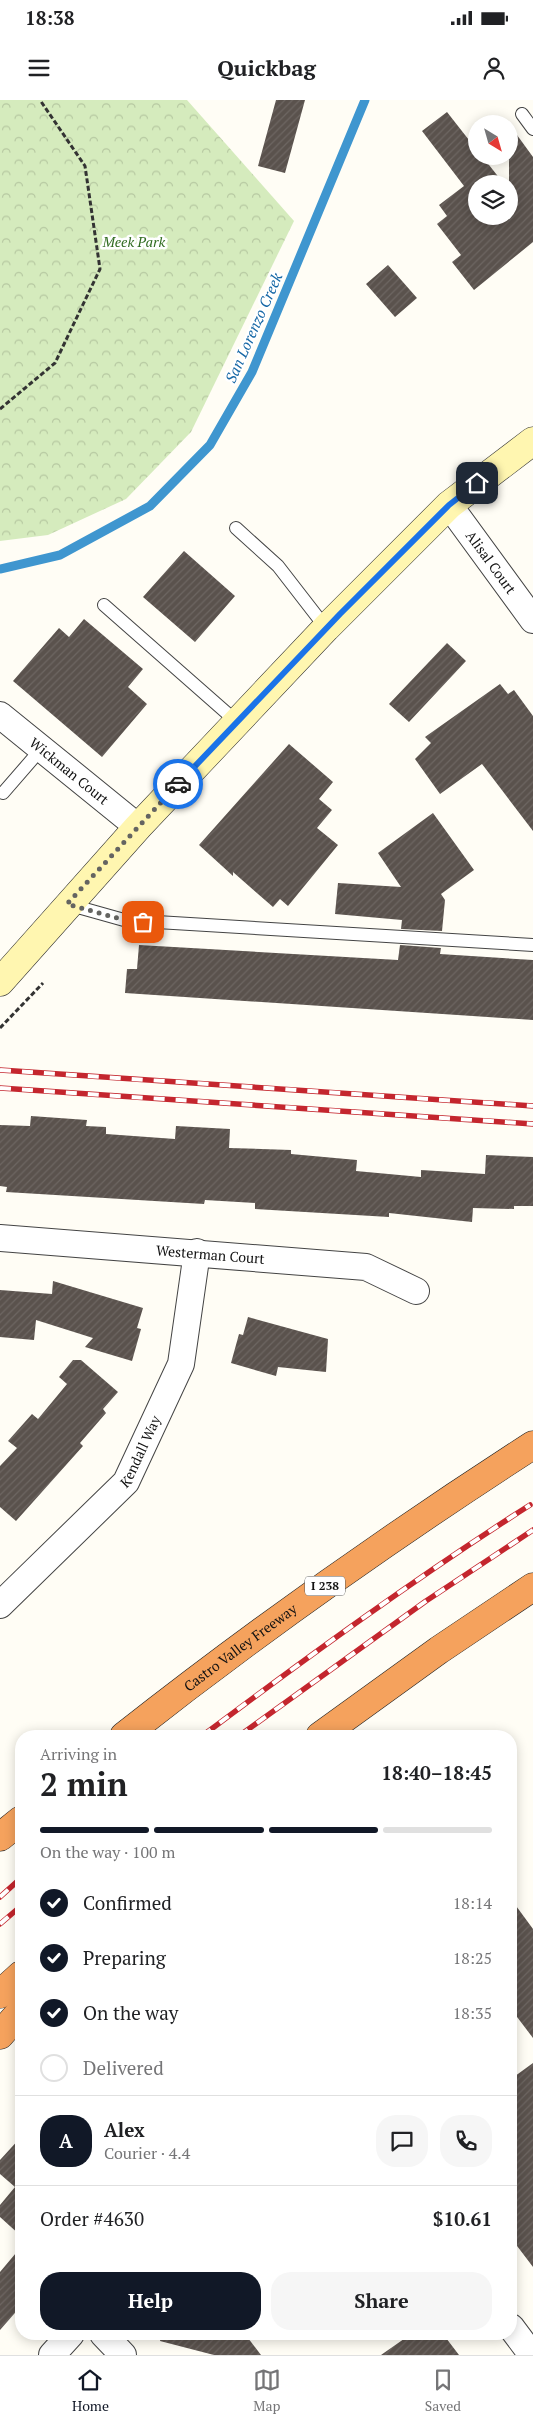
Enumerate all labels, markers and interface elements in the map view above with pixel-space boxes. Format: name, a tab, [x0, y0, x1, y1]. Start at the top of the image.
text: 18:38	[25, 5, 74, 30]
text: Quickbag	[217, 53, 316, 82]
icon: menu	[25, 54, 53, 82]
icon: person	[480, 54, 508, 82]
north arrow	[468, 115, 518, 165]
map controls	[468, 115, 518, 225]
button: layers	[468, 175, 518, 225]
park label: Meek Park	[102, 232, 166, 251]
water label: San Lorenzo Creek	[220, 269, 287, 386]
pin	[456, 462, 498, 504]
icon: home	[463, 469, 491, 497]
street label: Alisal Court	[462, 527, 521, 598]
street label: Wickman Court	[26, 733, 114, 809]
courier	[153, 759, 203, 809]
icon: car	[164, 770, 192, 798]
pin	[122, 901, 164, 943]
icon: bag	[129, 908, 157, 936]
street label: Westerman Court	[155, 1240, 266, 1268]
street label: Kendall Way	[116, 1411, 165, 1492]
road number: I 238	[305, 1576, 345, 1595]
street label: Castro Valley Freeway	[180, 1599, 301, 1695]
text: Arriving in	[40, 1743, 117, 1765]
text: 18:40–18:45	[381, 1760, 492, 1785]
text: 2 min	[40, 1763, 128, 1805]
text: On the way · 100 m	[40, 1841, 175, 1863]
icon: check	[40, 1889, 68, 1917]
text: Confirmed	[83, 1890, 172, 1915]
text: 18:14	[453, 1892, 492, 1914]
icon: check	[40, 1944, 68, 1972]
text: Preparing	[83, 1945, 166, 1970]
text: 18:25	[453, 1947, 492, 1969]
icon: check	[40, 1999, 68, 2027]
text: On the way	[83, 2000, 178, 2025]
text: 18:35	[453, 2002, 492, 2024]
text: Delivered	[83, 2055, 164, 2080]
button: chat	[376, 2115, 428, 2167]
button: phone	[440, 2115, 492, 2167]
text: Alex	[104, 2117, 145, 2142]
text: A	[59, 2128, 73, 2153]
text: Courier · 4.4	[104, 2142, 190, 2164]
text: Order #4630	[40, 2206, 144, 2231]
text: $10.61	[433, 2206, 492, 2231]
button: Help	[40, 2272, 261, 2330]
button: Share	[271, 2272, 492, 2330]
tab: Home	[72, 2366, 109, 2415]
tab: Map	[253, 2366, 281, 2415]
tab: Saved	[425, 2366, 461, 2415]

